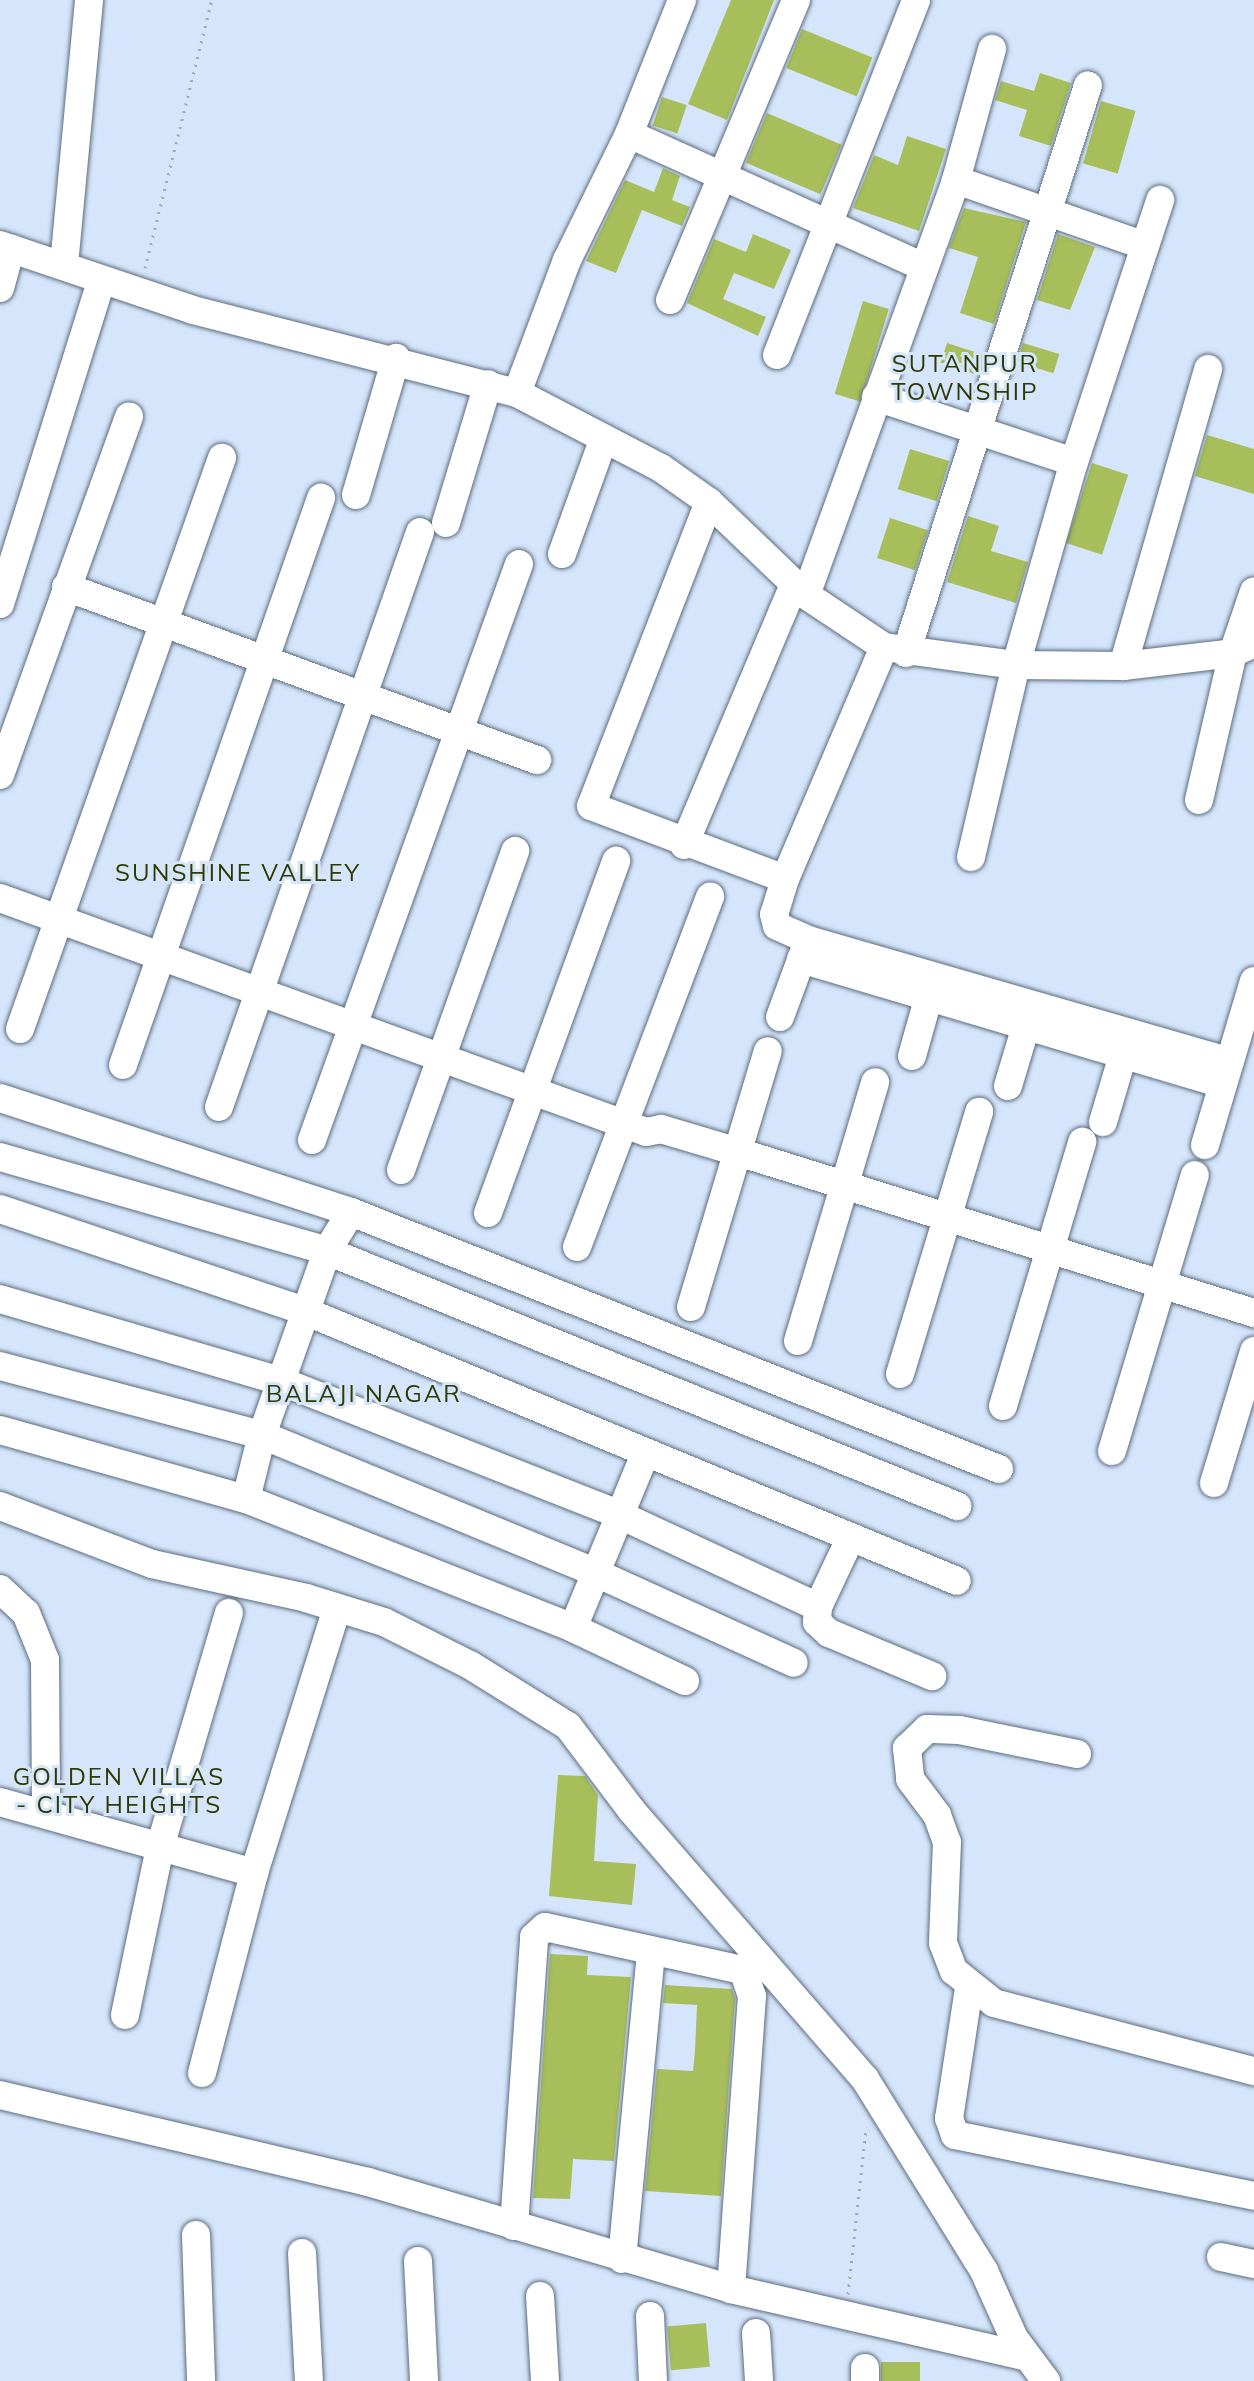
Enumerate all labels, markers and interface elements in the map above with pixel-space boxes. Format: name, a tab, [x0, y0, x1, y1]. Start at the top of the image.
district label: SUTANPUR TOWNSHIP	[891, 350, 1039, 406]
district label: SUNSHINE VALLEY	[115, 859, 361, 887]
district label: BALAJI NAGAR	[266, 1380, 462, 1408]
district label: GOLDEN VILLAS - CITY HEIGHTS	[13, 1763, 225, 1819]

